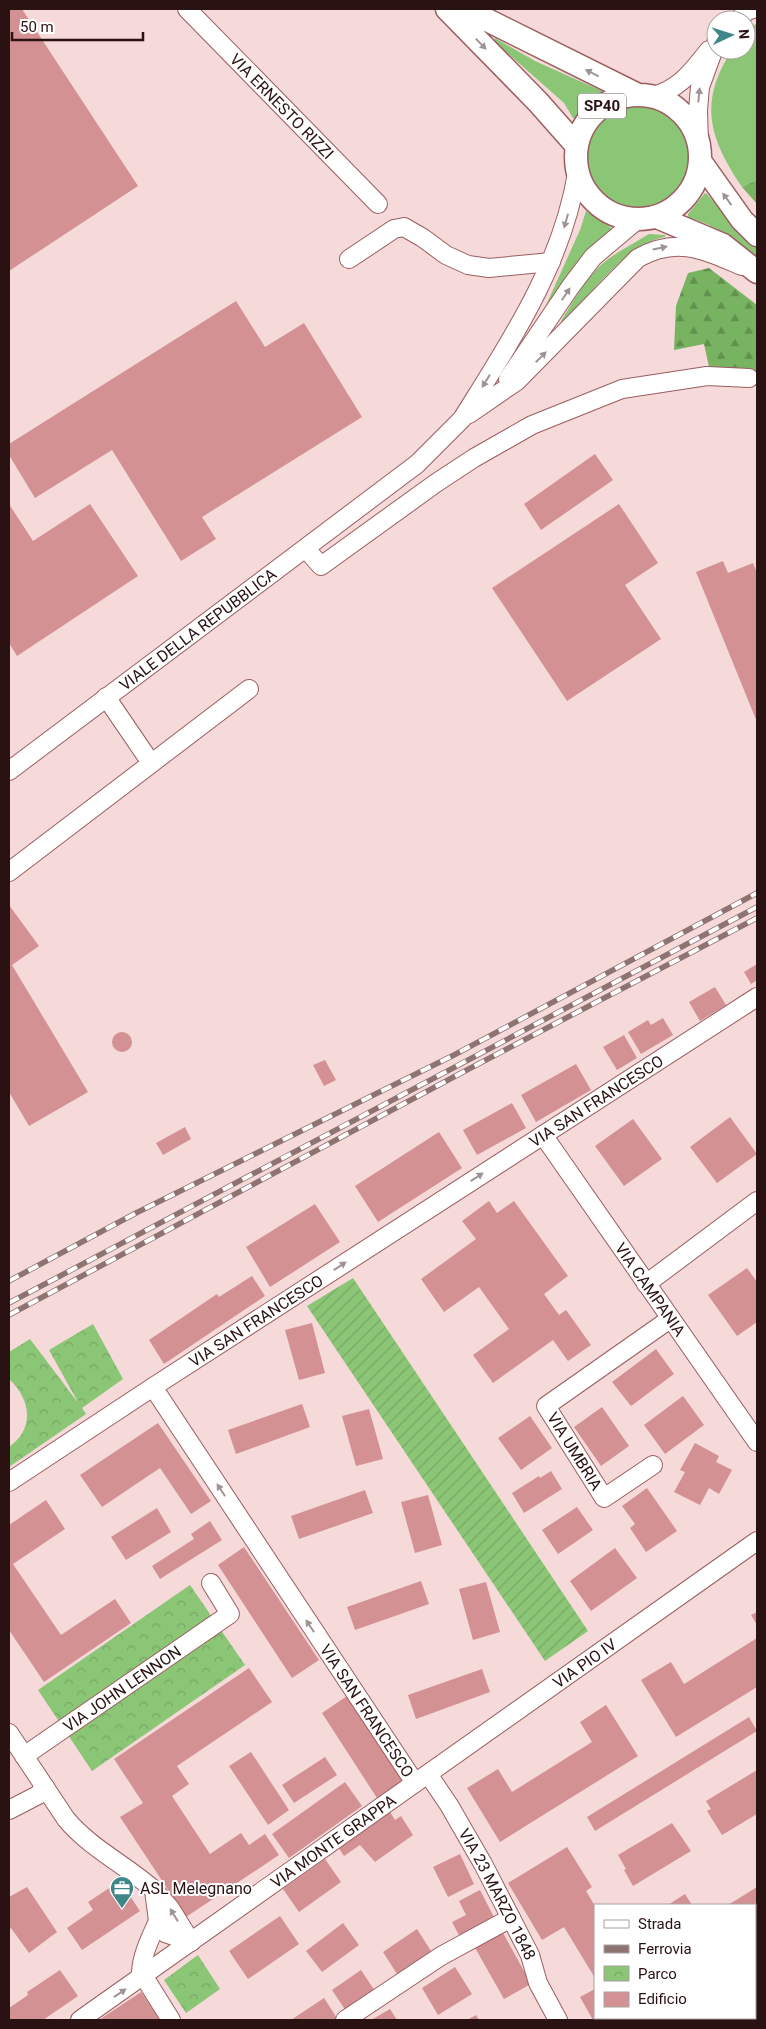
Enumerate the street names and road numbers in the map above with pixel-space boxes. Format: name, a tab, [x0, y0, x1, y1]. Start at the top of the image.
street label: VIA ERNESTO RIZZI	[226, 50, 338, 163]
road number: SP40	[578, 94, 626, 118]
street label: VIALE DELLA REPUBBLICA	[116, 564, 281, 695]
street label: VIA SAN FRANCESCO	[526, 1051, 667, 1151]
street label: VIA CAMPANIA	[611, 1239, 690, 1340]
street label: VIA SAN FRANCESCO	[186, 1271, 327, 1371]
street label: VIA UMBRIA	[543, 1409, 606, 1494]
street label: VIA PIO IV	[549, 1635, 620, 1692]
street label: VIA SAN FRANCESCO	[316, 1641, 417, 1781]
street label: VIA JOHN LENNON	[60, 1642, 185, 1736]
street label: VIA MONTE GRAPPA	[267, 1790, 400, 1892]
street label: VIA 23 MARZO 1848	[455, 1825, 540, 1963]

